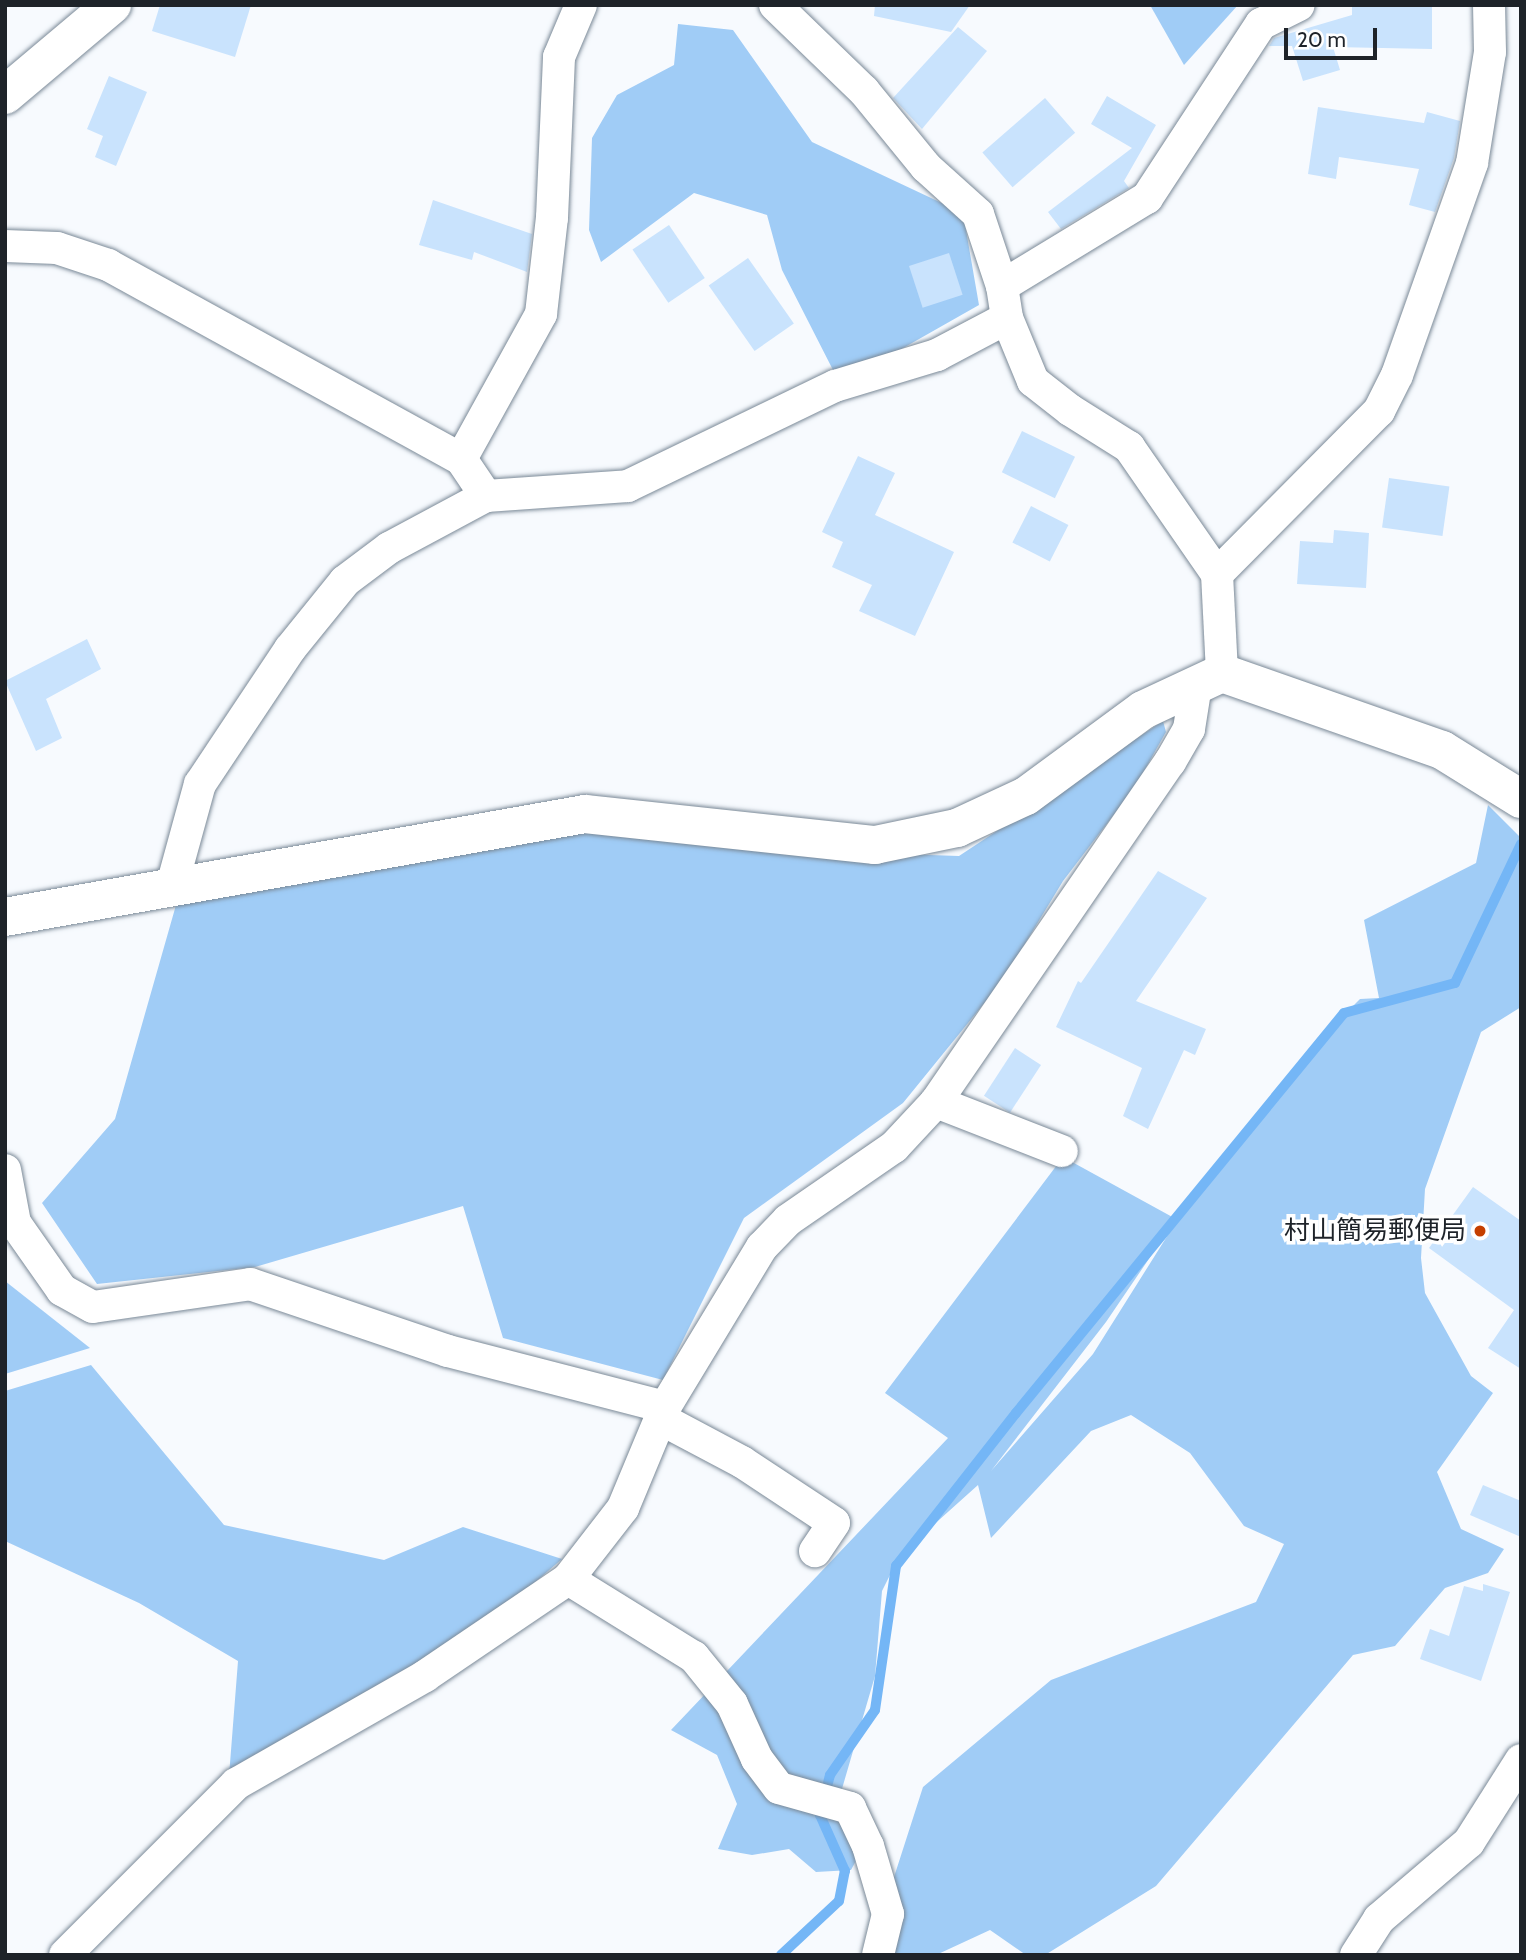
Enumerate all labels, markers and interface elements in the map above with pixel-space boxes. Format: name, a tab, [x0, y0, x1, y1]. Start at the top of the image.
scale bar	[1288, 14, 1381, 58]
text: 20 m	[1297, 27, 1346, 52]
place label: 村山簡易郵便局	[1284, 1215, 1466, 1247]
marker: 村山簡易郵便局	[1472, 1223, 1488, 1239]

